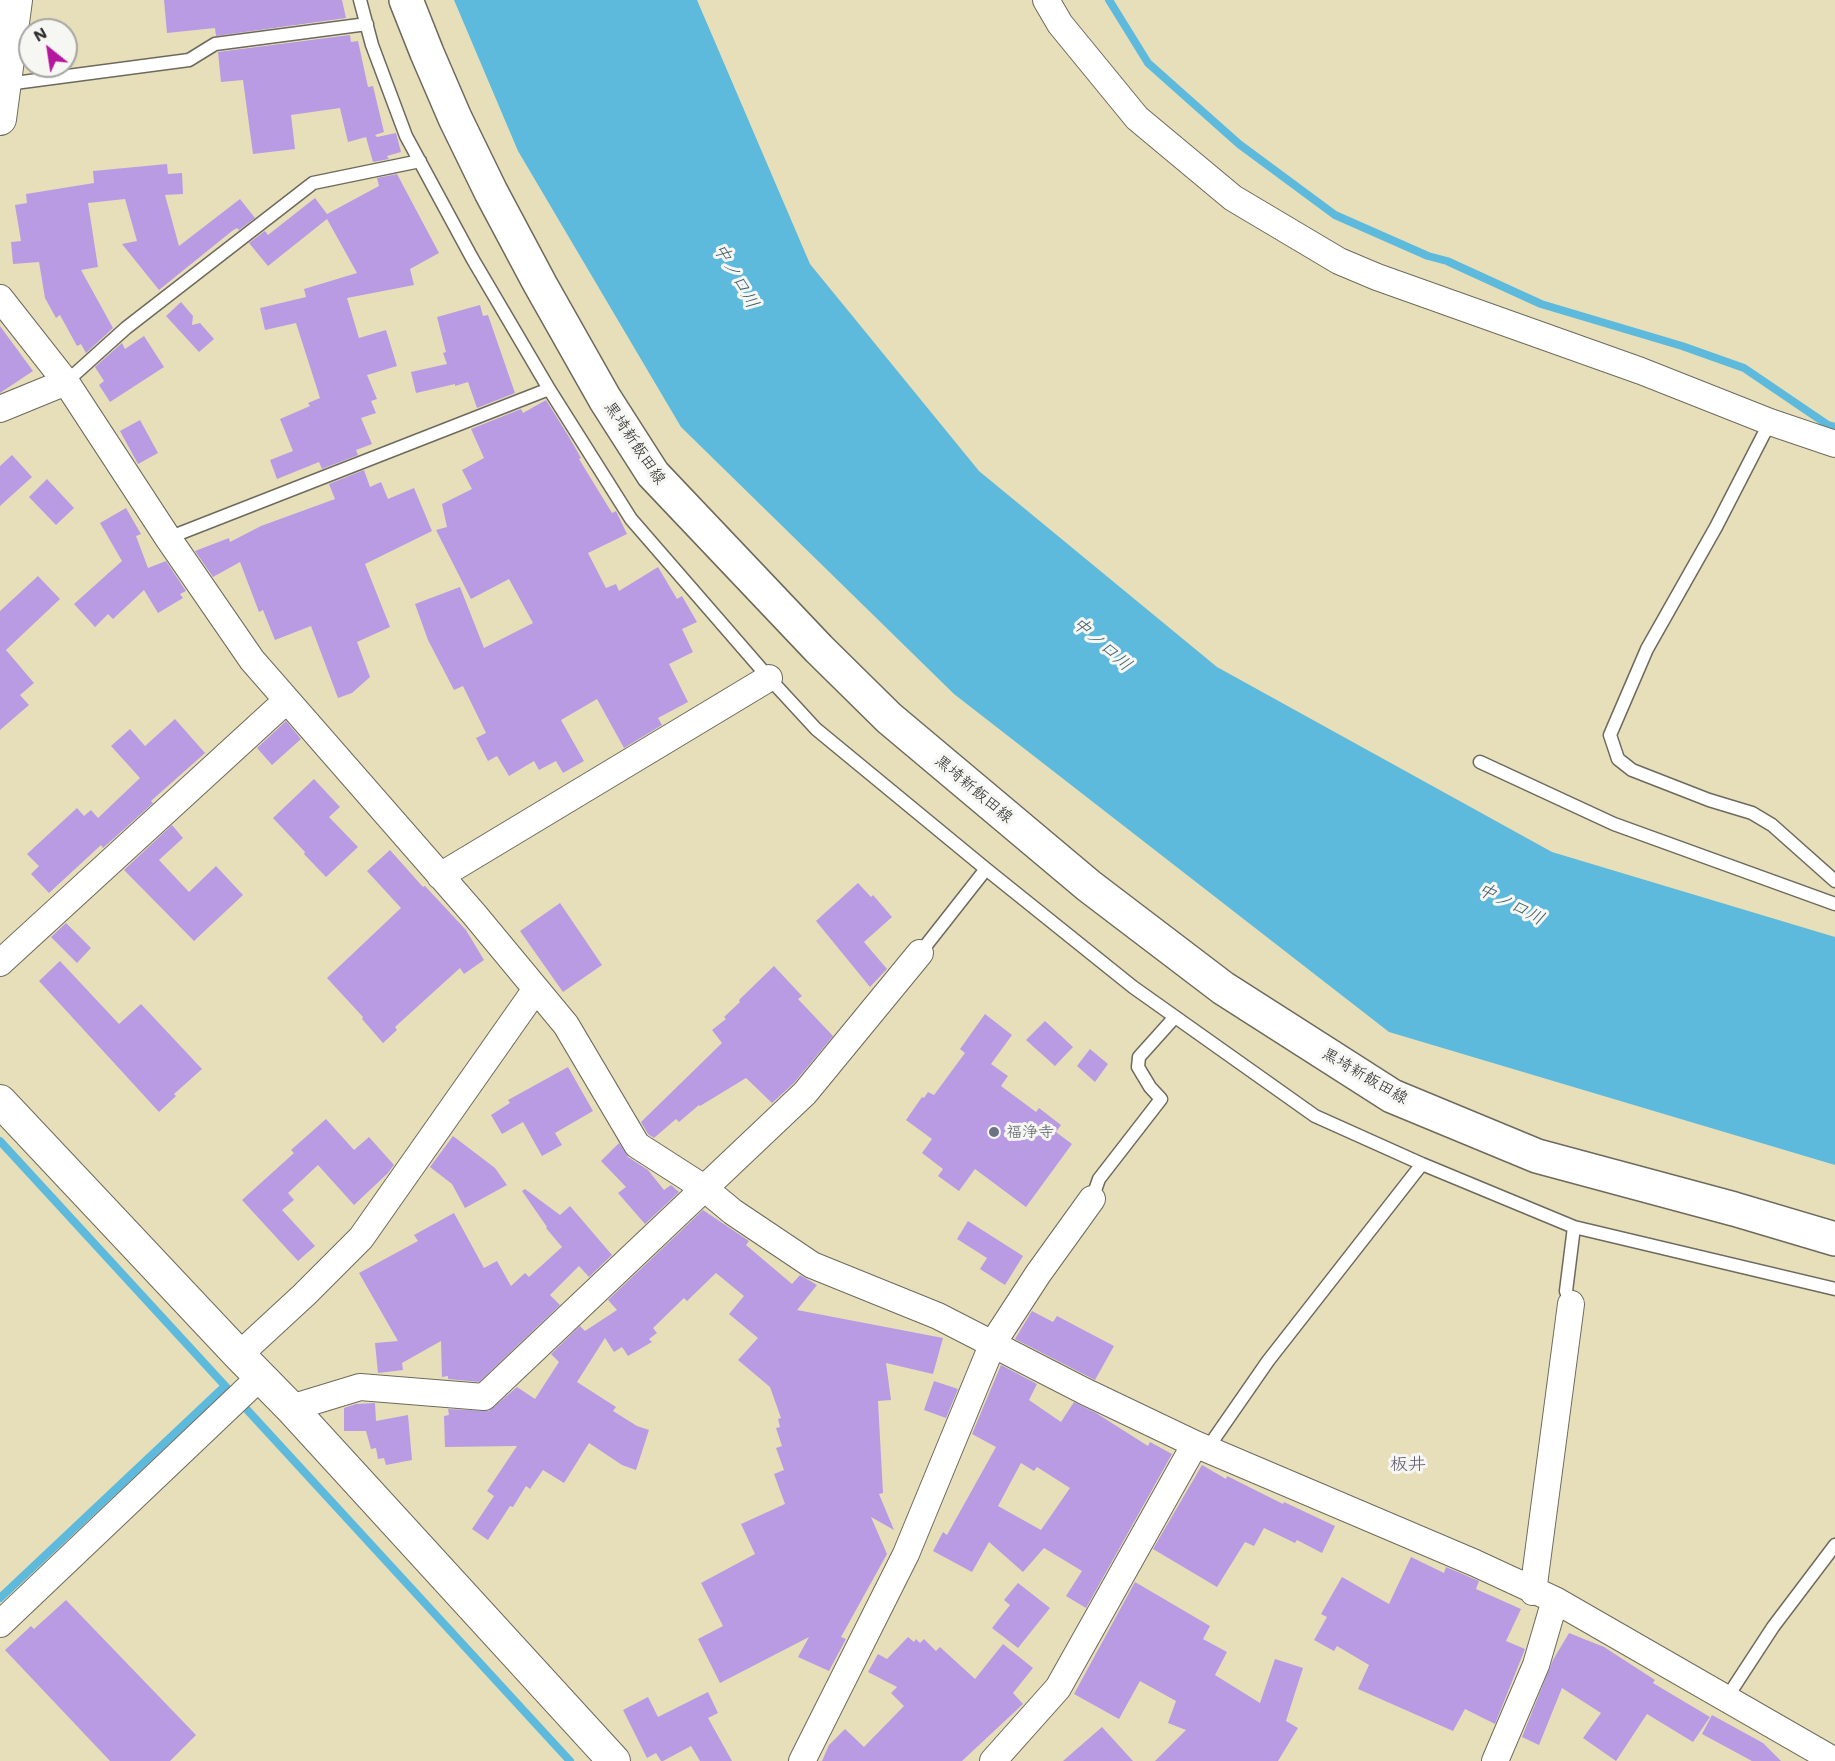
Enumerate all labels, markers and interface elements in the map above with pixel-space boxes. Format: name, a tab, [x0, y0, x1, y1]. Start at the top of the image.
north arrow	[18, 18, 78, 78]
text: N	[29, 22, 50, 46]
water label: 中ノ口川	[709, 239, 763, 313]
street label: 黒埼新飯田線	[600, 398, 670, 488]
water label: 中ノ口川	[1068, 612, 1136, 676]
street label: 黒埼新飯田線	[931, 751, 1017, 827]
water label: 中ノ口川	[1474, 878, 1548, 930]
street label: 黒埼新飯田線	[1319, 1044, 1411, 1108]
place label: 福浄寺	[1006, 1122, 1054, 1142]
marker: 福浄寺	[987, 1125, 1001, 1139]
district label: 板井	[1390, 1453, 1426, 1475]

